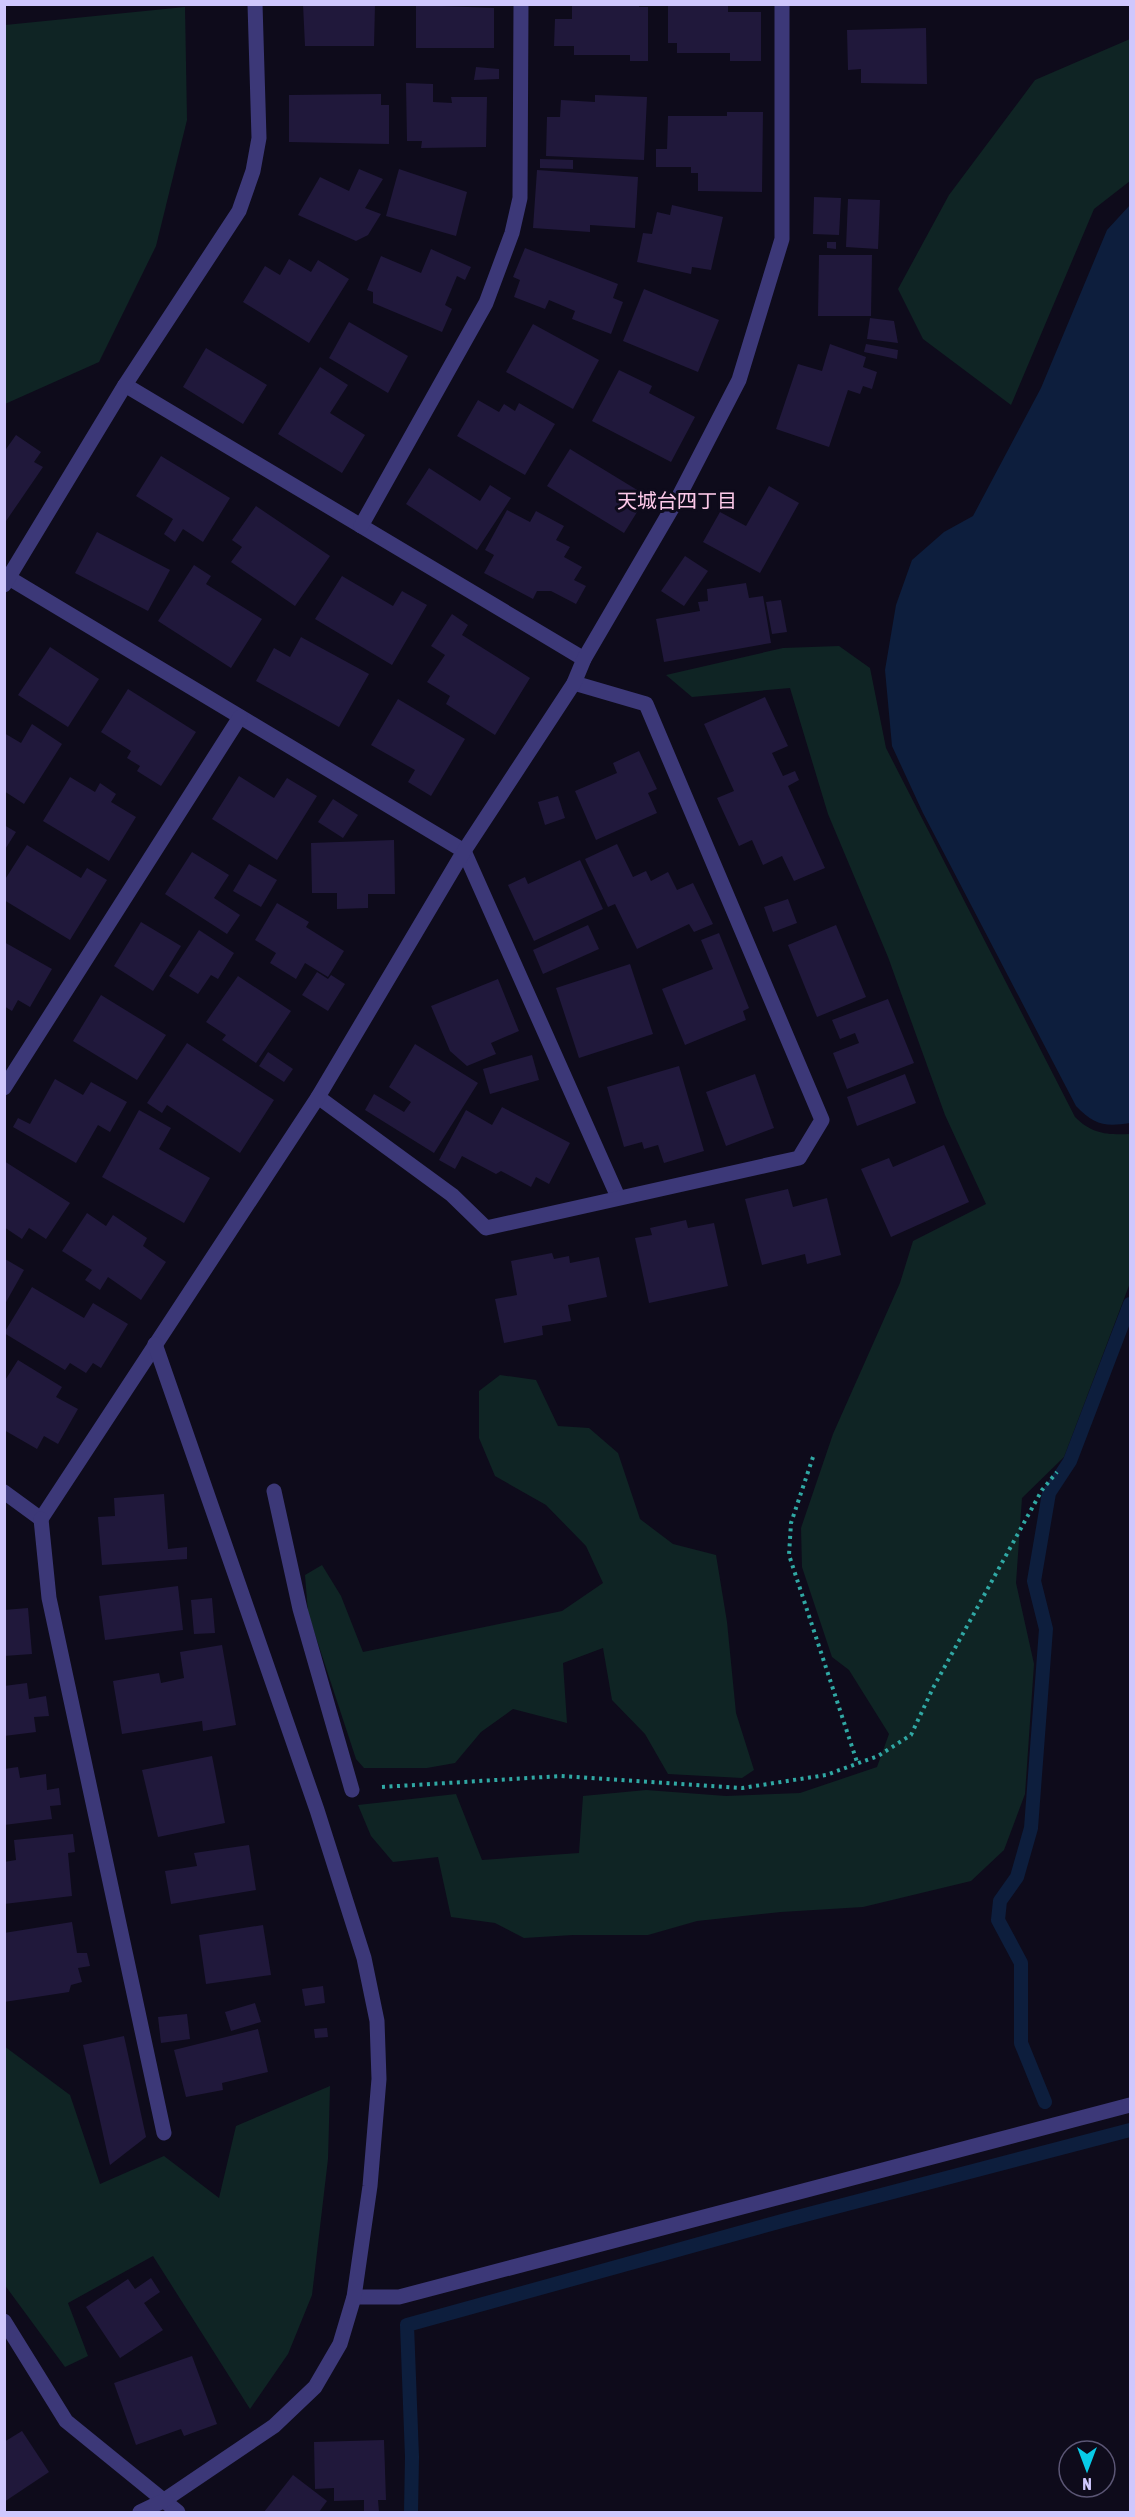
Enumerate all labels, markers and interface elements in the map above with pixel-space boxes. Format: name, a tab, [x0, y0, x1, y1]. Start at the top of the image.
district label: 天城台四丁目	[617, 489, 737, 512]
north arrow	[1057, 2439, 1117, 2499]
text: N	[1082, 2475, 1092, 2493]

